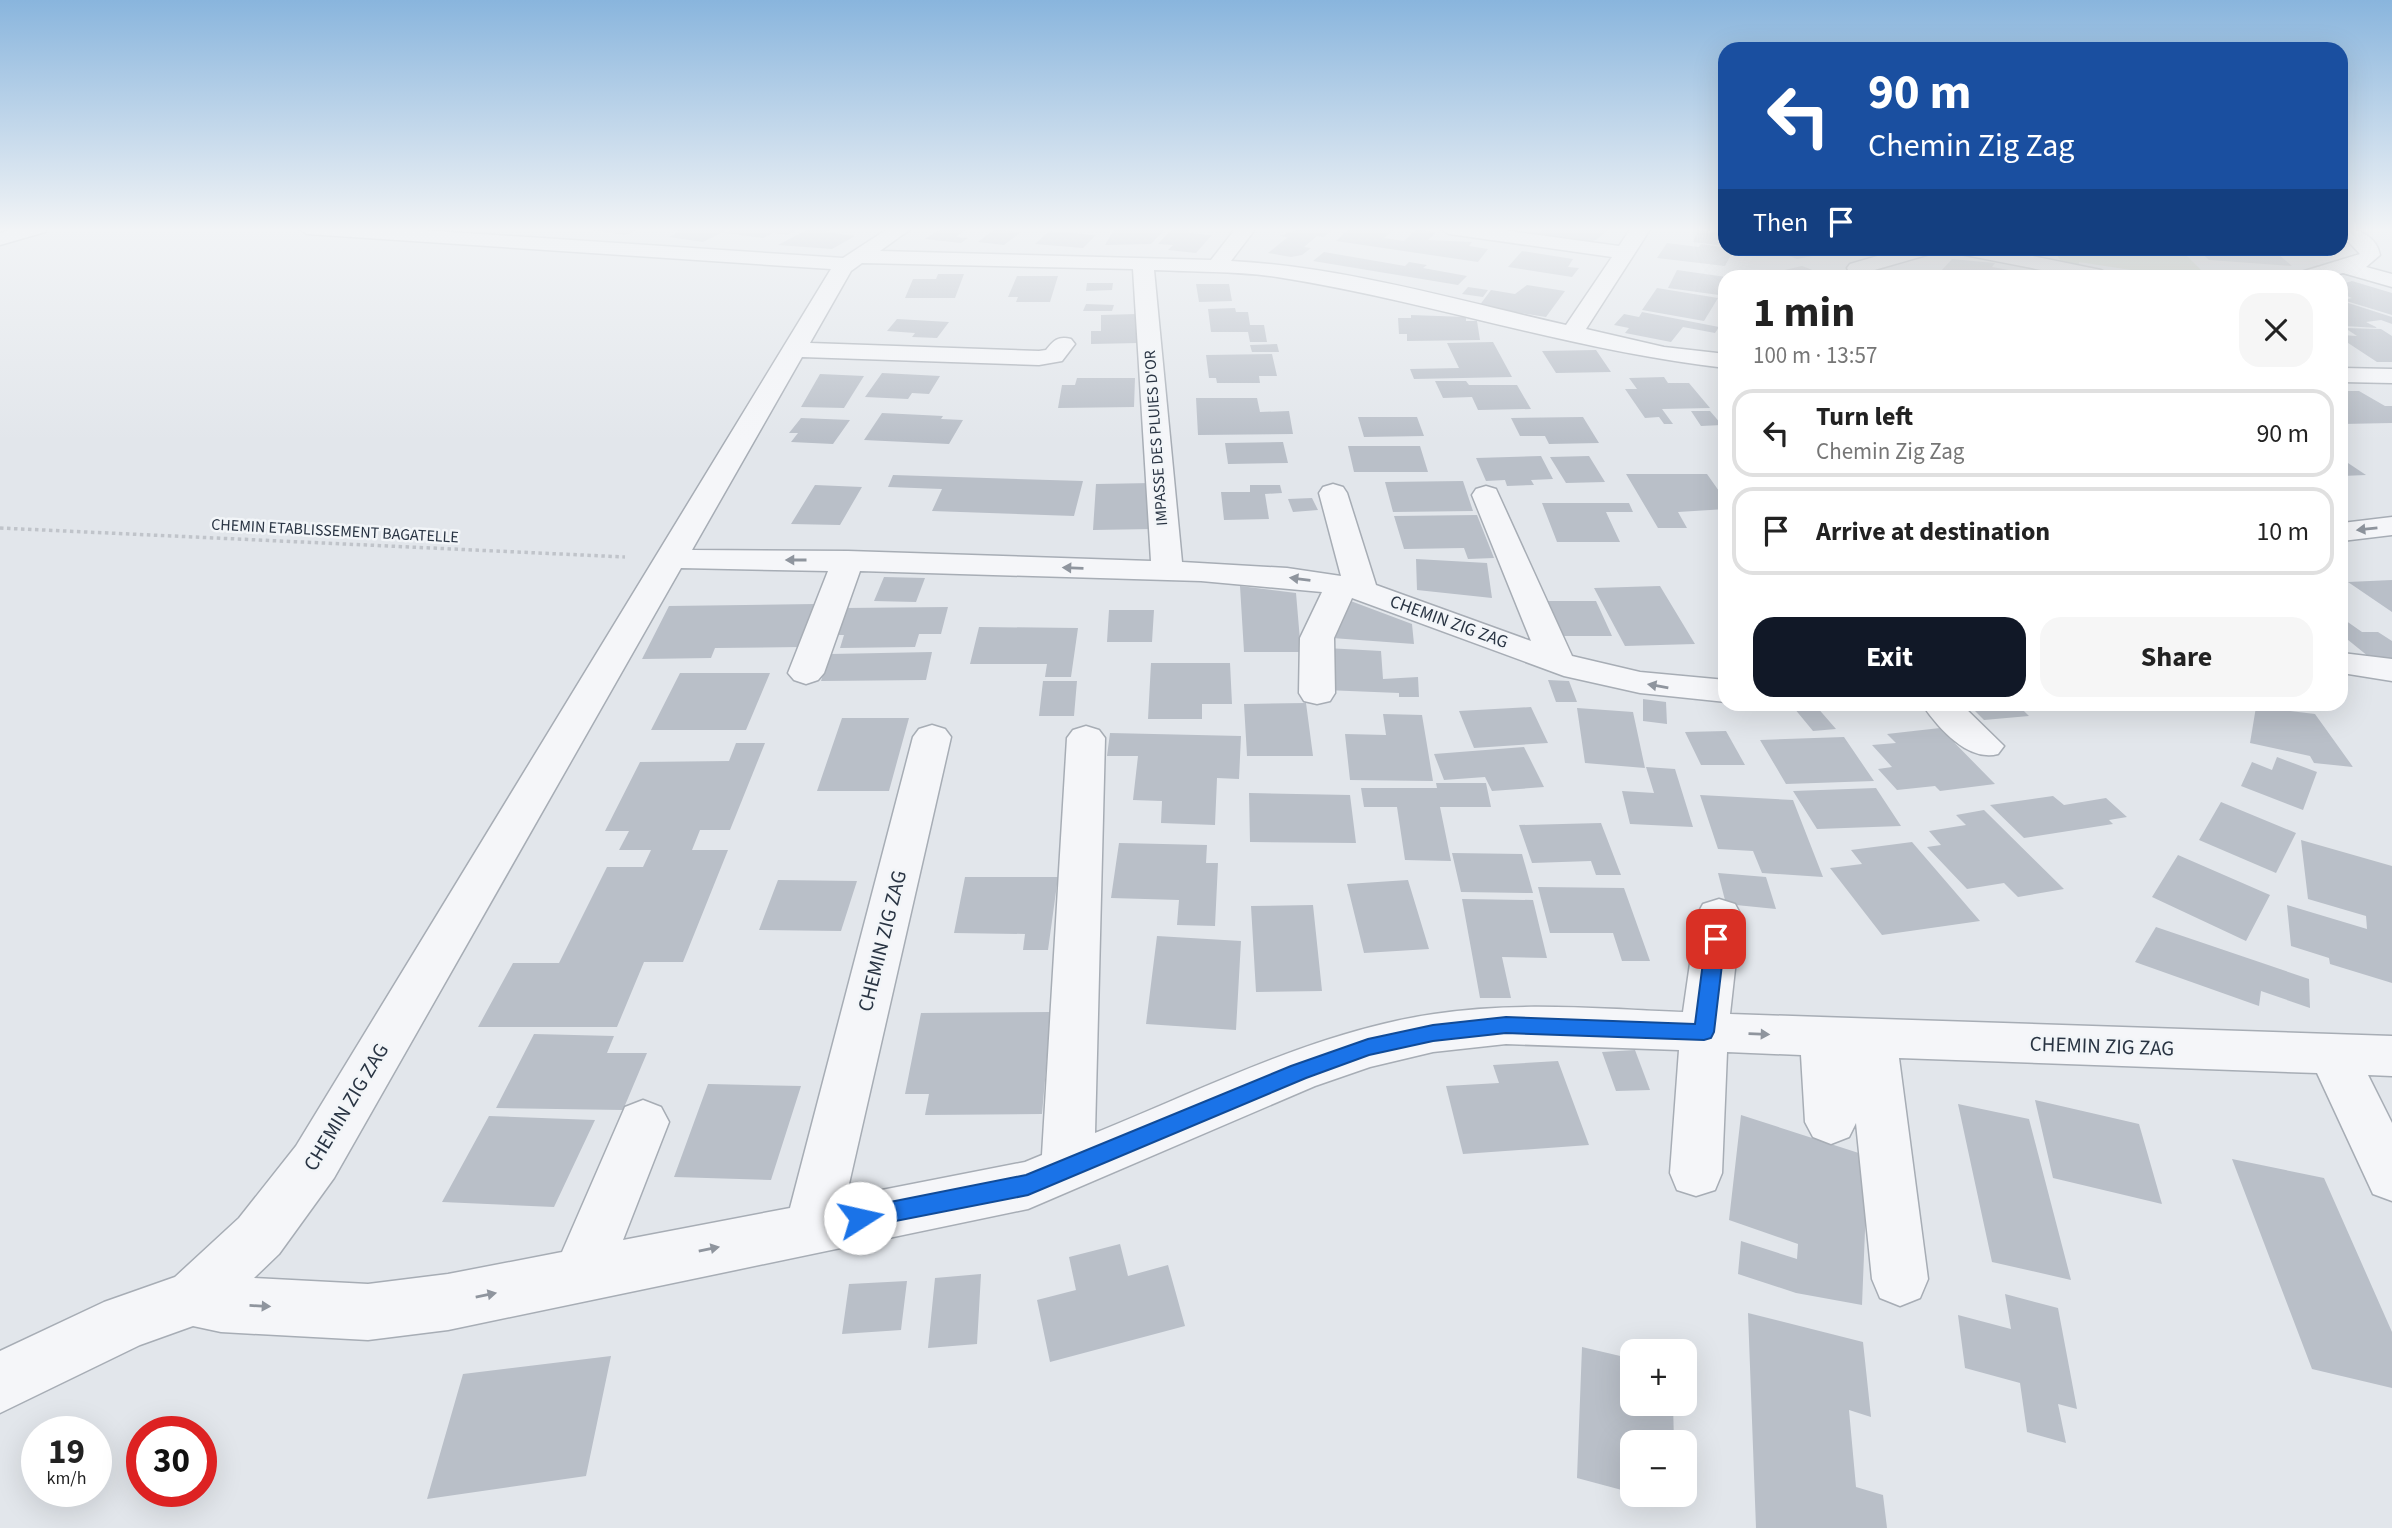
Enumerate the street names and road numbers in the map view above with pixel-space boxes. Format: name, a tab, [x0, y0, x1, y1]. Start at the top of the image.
street label: IMPASSE DES PLUIES D'OR	[1139, 349, 1173, 527]
street label: CHEMIN ETABLISSEMENT BAGATELLE	[211, 514, 459, 548]
street label: CHEMIN ZIG ZAG	[1386, 589, 1512, 655]
street label: CHEMIN ZIG ZAG	[850, 867, 914, 1015]
street label: CHEMIN ZIG ZAG	[2029, 1028, 2175, 1064]
street label: CHEMIN ZIG ZAG	[296, 1037, 396, 1177]

